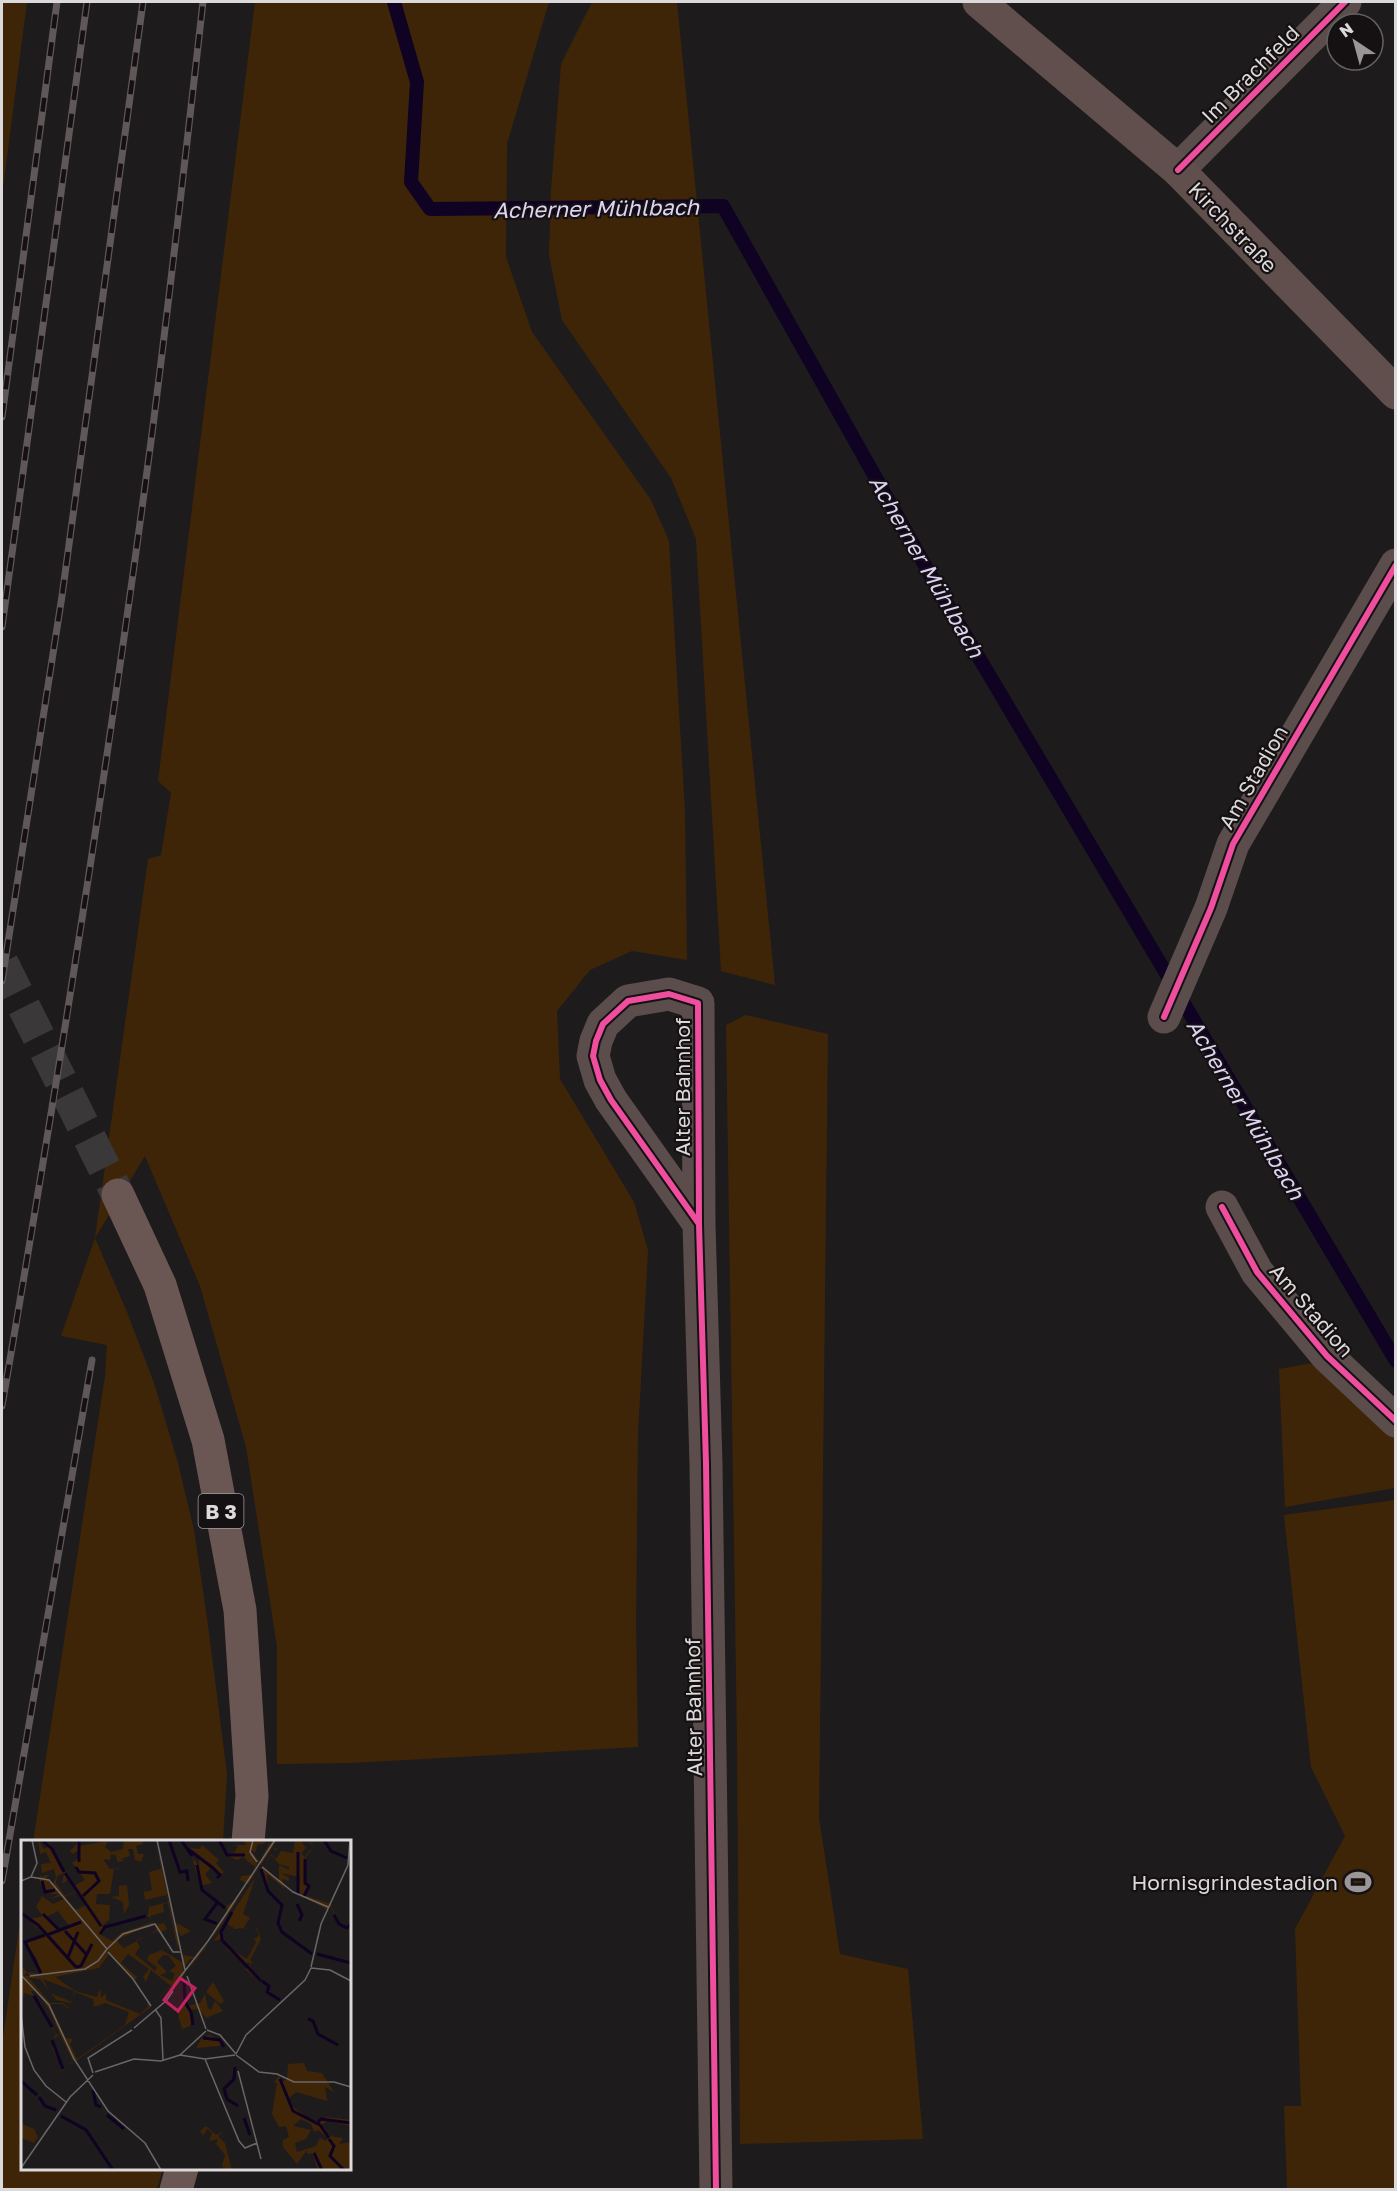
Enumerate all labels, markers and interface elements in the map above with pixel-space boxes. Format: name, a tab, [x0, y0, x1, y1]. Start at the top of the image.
north arrow	[1325, 12, 1385, 72]
text: N	[1335, 18, 1357, 42]
street label: Im Brachfeld	[1196, 20, 1304, 128]
street label: Kirchstraße	[1183, 176, 1283, 278]
water label: Acherner Mühlbach	[493, 193, 701, 223]
water label: Acherner Mühlbach	[864, 470, 991, 663]
street label: Am Stadion	[1213, 721, 1293, 833]
water label: Acherner Mühlbach	[1181, 1014, 1311, 1206]
street label: Alter Bahnhof	[669, 1017, 695, 1156]
street label: Am Stadion	[1264, 1258, 1360, 1362]
road number: B 3	[198, 1494, 244, 1528]
street label: Alter Bahnhof	[679, 1637, 707, 1777]
inset map	[21, 1840, 351, 2170]
sports icon: Hornisgrindestadion	[1343, 1867, 1373, 1897]
place label: Hornisgrindestadion	[1131, 1869, 1338, 1895]

